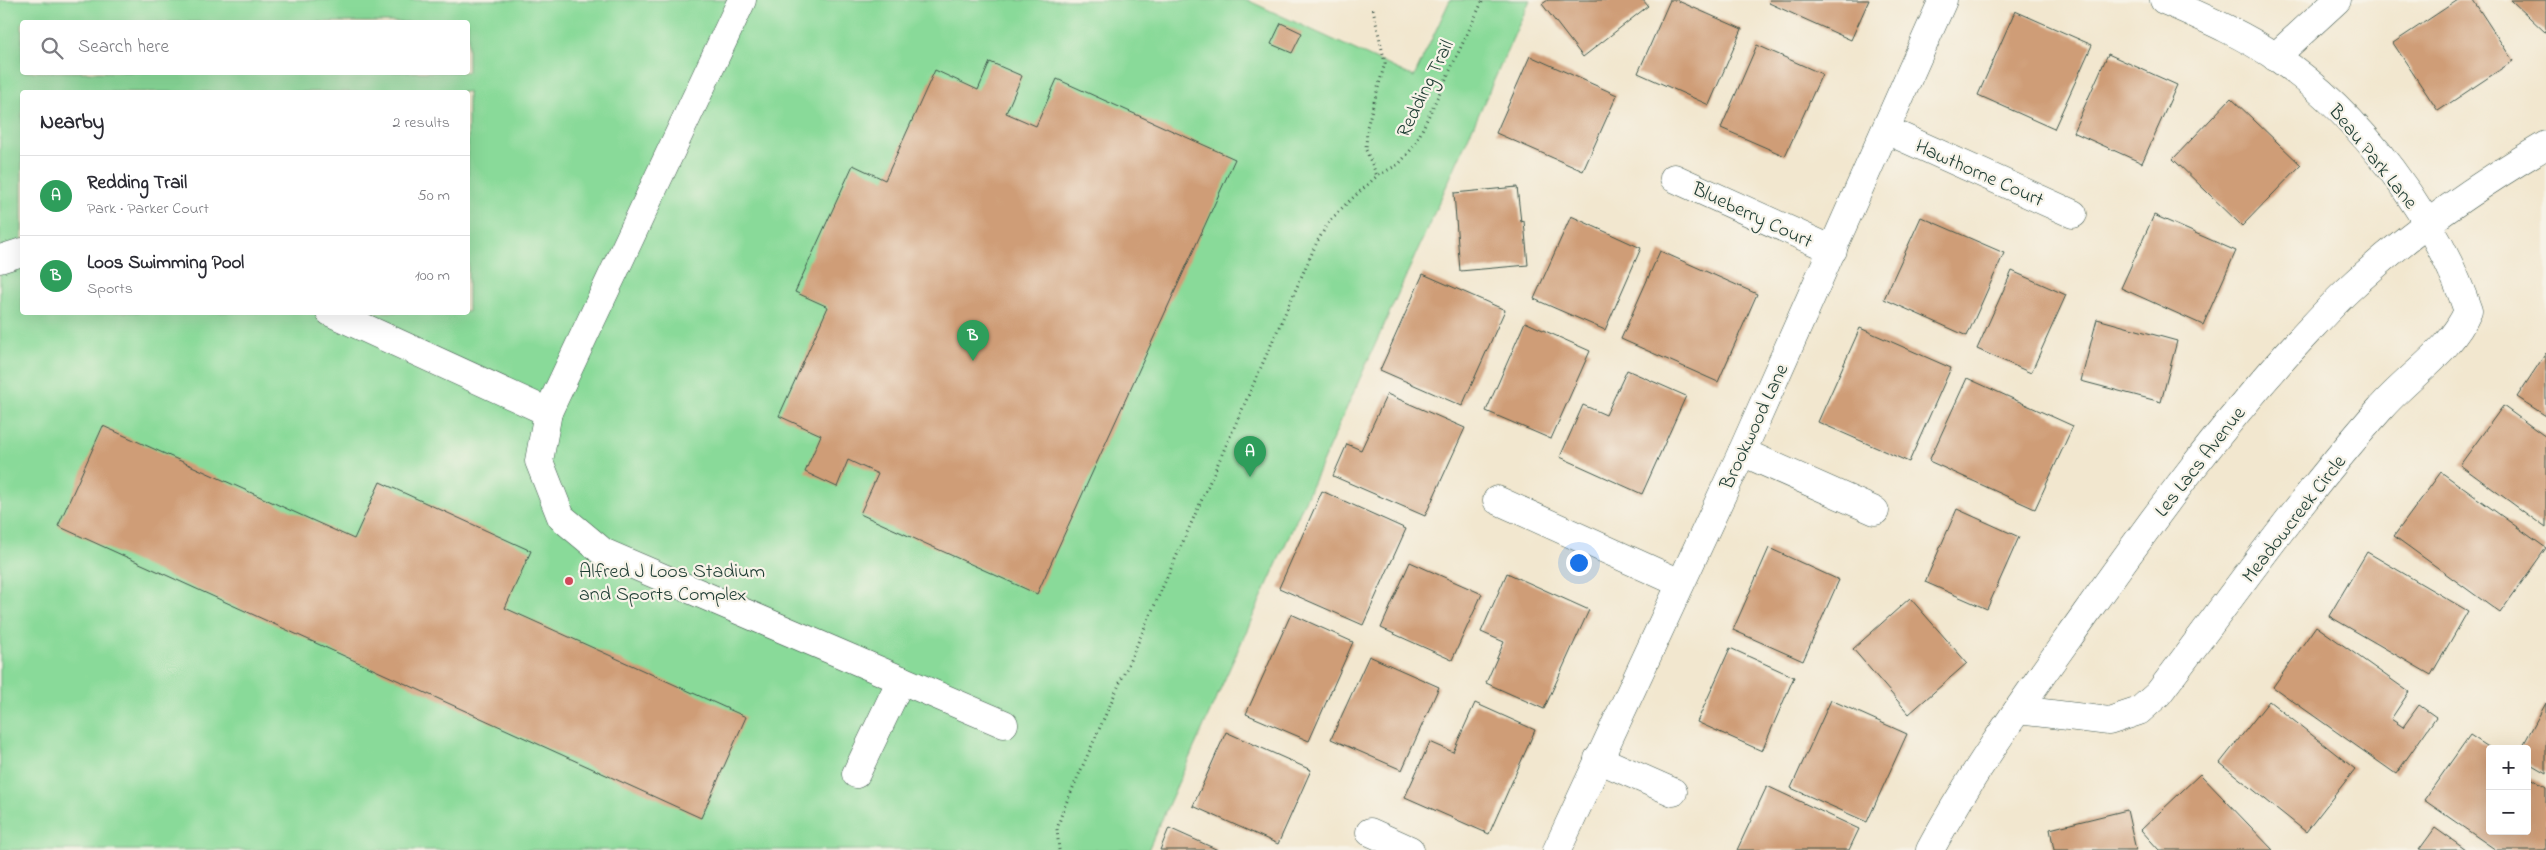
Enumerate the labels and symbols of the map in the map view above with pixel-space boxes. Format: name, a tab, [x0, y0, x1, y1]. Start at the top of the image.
street label: Redding Trail	[1390, 35, 1463, 143]
street label: Beau Park Lane	[2320, 98, 2424, 216]
street label: Hawthorne Court	[1910, 133, 2048, 216]
street label: Blueberry Court	[1686, 175, 1817, 257]
pin: B	[957, 320, 989, 361]
street label: Brookwood Lane	[1713, 359, 1797, 496]
street label: Les Lacs Avenue	[2148, 401, 2254, 524]
pin: A	[1234, 436, 1266, 477]
street label: Meadowcreek Circle	[2236, 449, 2354, 590]
your location	[1566, 550, 1592, 576]
place label: Alfred J Loos Stadium and Sports Complex	[579, 558, 765, 610]
marker: Alfred J Loos Stadium and Sports Complex	[563, 575, 575, 587]

